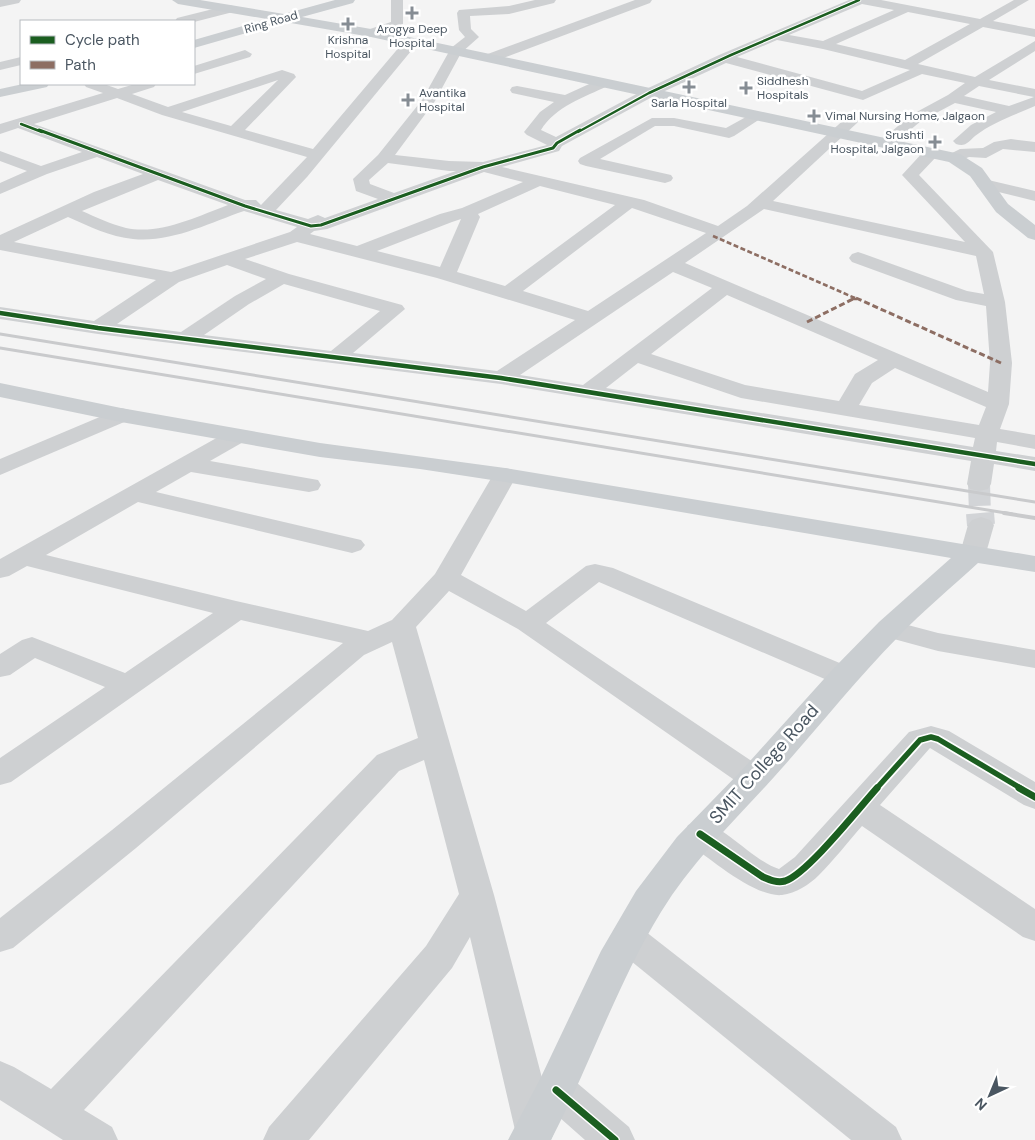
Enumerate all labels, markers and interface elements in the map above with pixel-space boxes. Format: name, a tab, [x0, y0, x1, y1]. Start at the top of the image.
marker: Arogya Deep Hospital	[405, 6, 419, 20]
street label: Ring Road	[242, 7, 300, 37]
marker: Krishna Hospital	[341, 17, 355, 31]
legend	[20, 20, 195, 85]
place label: Arogya Deep Hospital	[376, 21, 448, 51]
text: Cycle path	[65, 30, 140, 50]
place label: Krishna Hospital	[325, 32, 371, 62]
text: Path	[65, 55, 96, 75]
place label: Siddhesh Hospitals	[757, 73, 809, 103]
marker: Sarla Hospital	[682, 80, 696, 94]
marker: Siddhesh Hospitals	[739, 81, 753, 95]
place label: Avantika Hospital	[419, 85, 466, 115]
marker: Avantika Hospital	[401, 93, 415, 107]
place label: Sarla Hospital	[651, 95, 727, 111]
place label: Vimal Nursing Home, Jalgaon	[825, 108, 985, 124]
marker: Vimal Nursing Home, Jalgaon	[807, 109, 821, 123]
place label: Srushti Hospital, Jalgaon	[831, 127, 924, 157]
marker: Srushti Hospital, Jalgaon	[928, 135, 942, 149]
street label: SMIT College Road	[704, 699, 824, 829]
north arrow	[965, 1070, 1015, 1120]
text: N	[971, 1094, 991, 1114]

